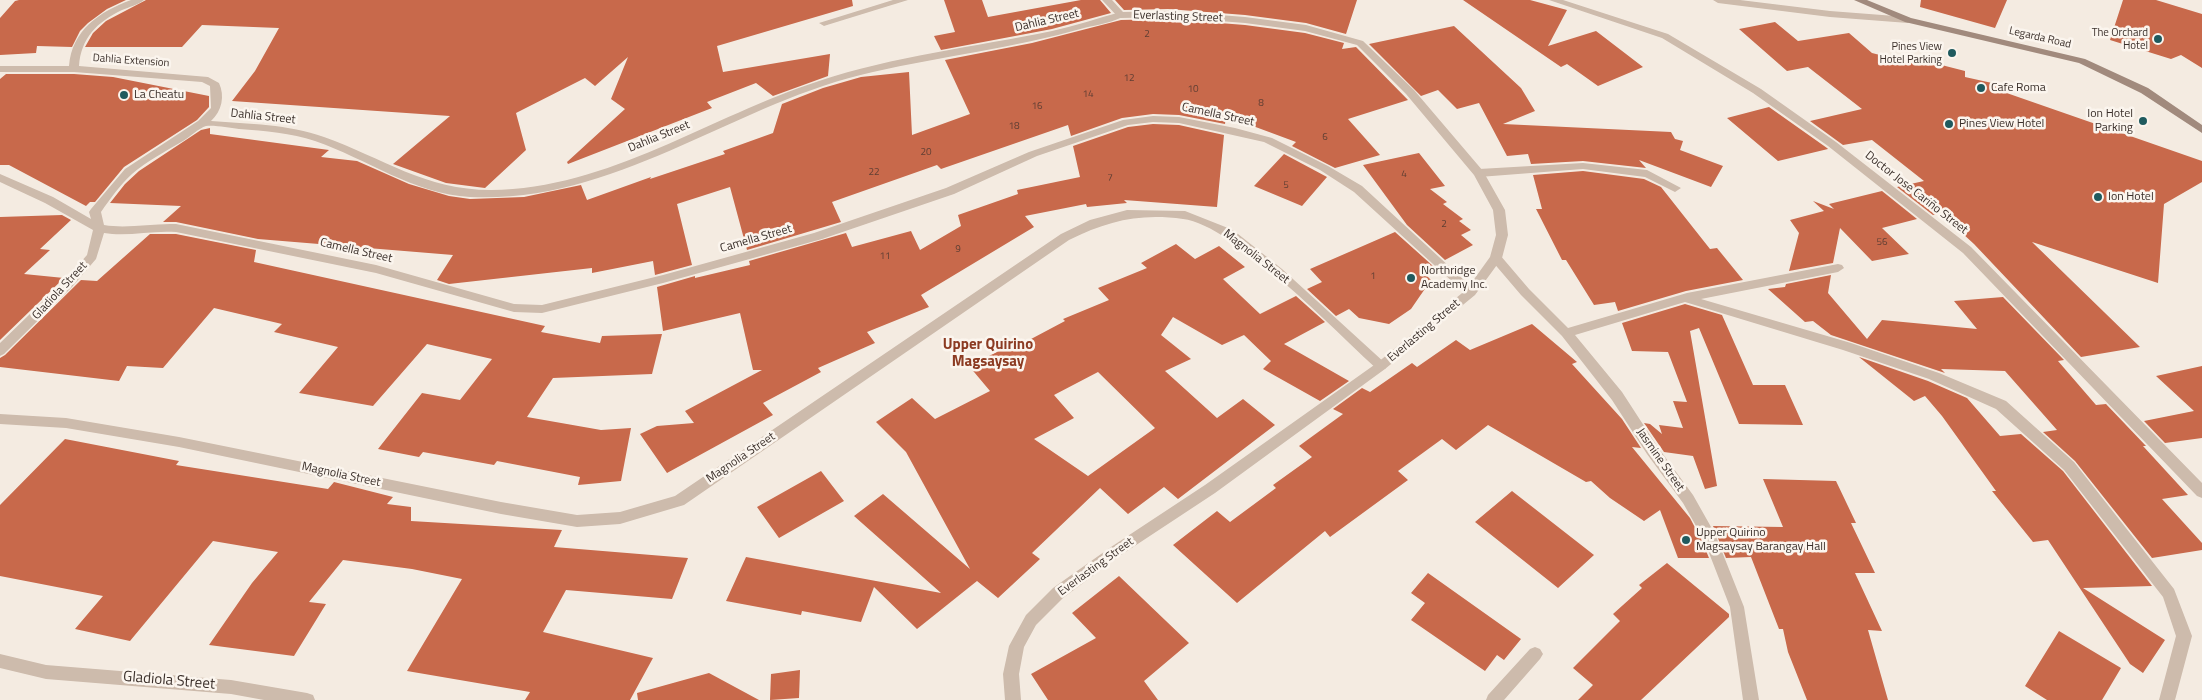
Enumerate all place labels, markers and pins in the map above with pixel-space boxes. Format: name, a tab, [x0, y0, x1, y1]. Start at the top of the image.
place label: The Orchard Hotel	[2092, 26, 2148, 52]
marker: The Orchard Hotel	[2152, 33, 2164, 45]
place label: Pines View Hotel Parking	[1879, 40, 1942, 66]
marker: Pines View Hotel Parking	[1946, 47, 1958, 59]
place label: Cafe Roma	[1991, 81, 2046, 95]
marker: Cafe Roma	[1975, 82, 1987, 94]
place label: La Cheatu	[134, 88, 184, 102]
marker: La Cheatu	[118, 89, 130, 101]
place label: Ion Hotel Parking	[2087, 107, 2133, 135]
marker: Ion Hotel Parking	[2137, 115, 2149, 127]
place label: Pines View Hotel	[1959, 117, 2044, 131]
marker: Pines View Hotel	[1943, 118, 1955, 130]
place label: Ion Hotel	[2108, 190, 2154, 204]
marker: Ion Hotel	[2092, 191, 2104, 203]
place label: Northridge Academy Inc.	[1421, 264, 1487, 292]
marker: Northridge Academy Inc.	[1405, 272, 1417, 284]
place label: Upper Quirino Magsaysay Barangay Hall	[1696, 526, 1826, 554]
marker: Upper Quirino Magsaysay Barangay Hall	[1680, 534, 1692, 546]

